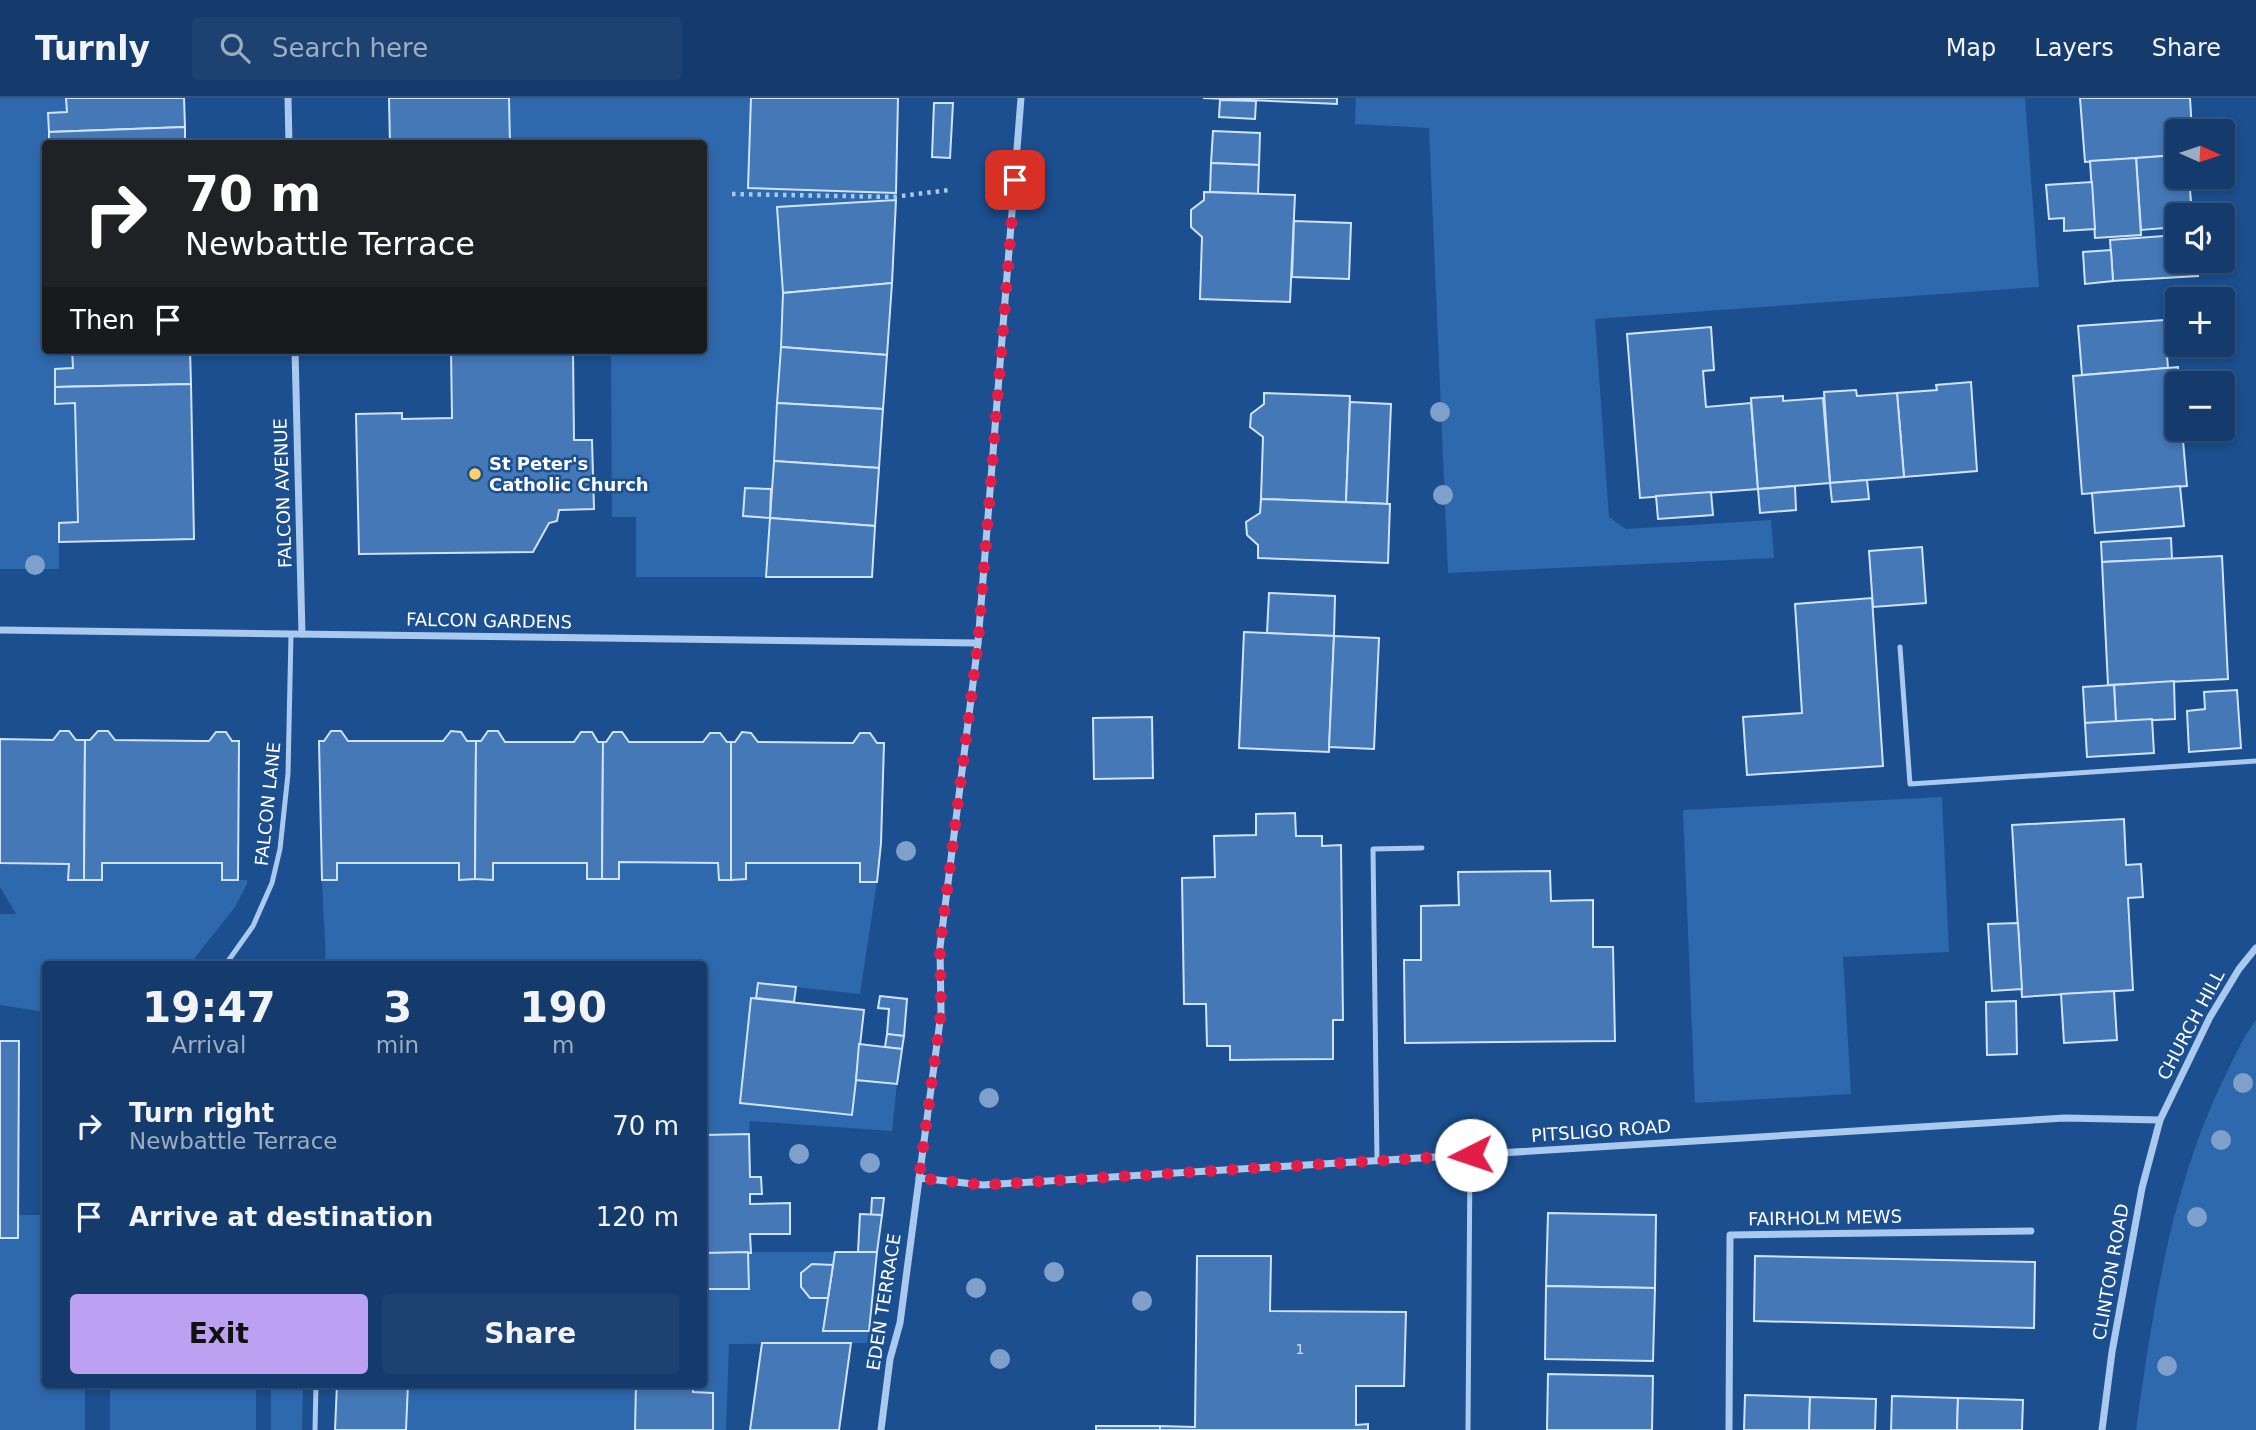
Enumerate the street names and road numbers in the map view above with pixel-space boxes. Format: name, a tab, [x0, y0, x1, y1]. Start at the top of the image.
street label: FALCON AVENUE	[269, 418, 296, 568]
street label: FALCON GARDENS	[406, 609, 572, 632]
street label: FALCON LANE	[251, 741, 284, 867]
street label: CHURCH HILL	[2153, 966, 2228, 1083]
street label: PITSLIGO ROAD	[1530, 1115, 1672, 1146]
street label: CLINTON ROAD	[2088, 1202, 2133, 1342]
street label: FAIRHOLM MEWS	[1748, 1206, 1902, 1229]
street label: EDEN TERRACE	[862, 1232, 905, 1372]

